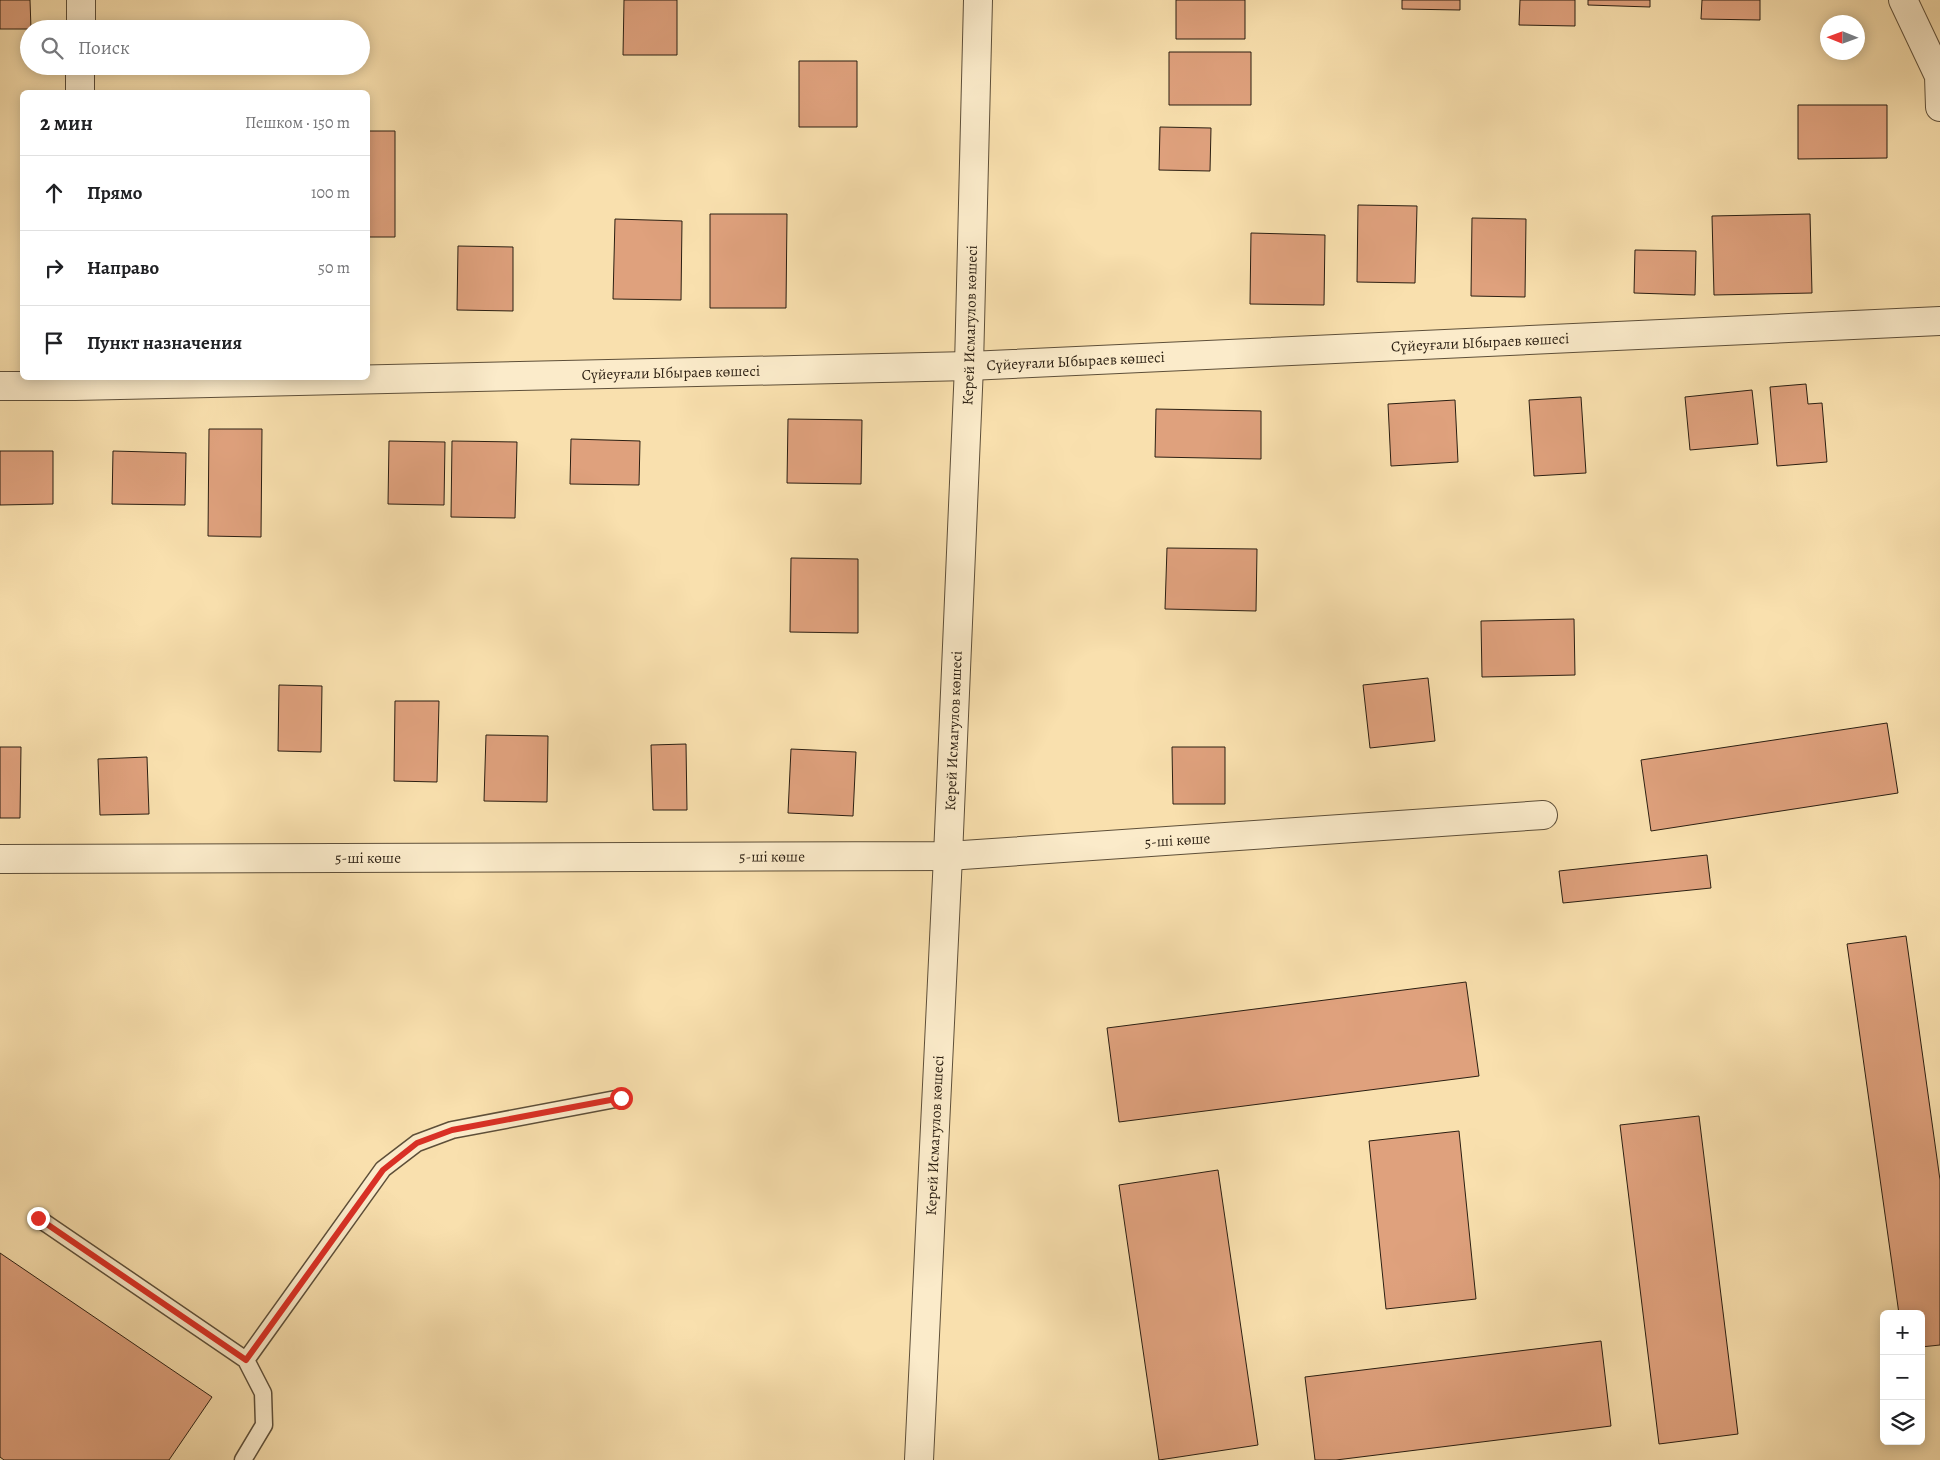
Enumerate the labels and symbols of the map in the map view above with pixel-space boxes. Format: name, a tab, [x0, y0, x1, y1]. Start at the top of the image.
north arrow	[1820, 15, 1865, 60]
street label: Керей Исмагулов көшесі	[957, 245, 982, 406]
street label: Сүйеуғали Ыбыраев көшесi	[1391, 328, 1570, 356]
street label: Сүйеуғали Ыбыраев көшесi	[986, 347, 1165, 375]
street label: Сүйеуғали Ыбыраев көшесi	[581, 361, 760, 385]
street label: Керей Исмагулов көшесі	[940, 650, 967, 811]
street label: 5-шi көше	[1144, 828, 1211, 852]
street label: 5-шi көше	[739, 846, 805, 867]
street label: 5-шi көше	[335, 848, 401, 868]
street label: Керей Исмагулов көшесі	[921, 1055, 948, 1216]
route start	[610, 1087, 633, 1110]
route end	[27, 1207, 50, 1230]

